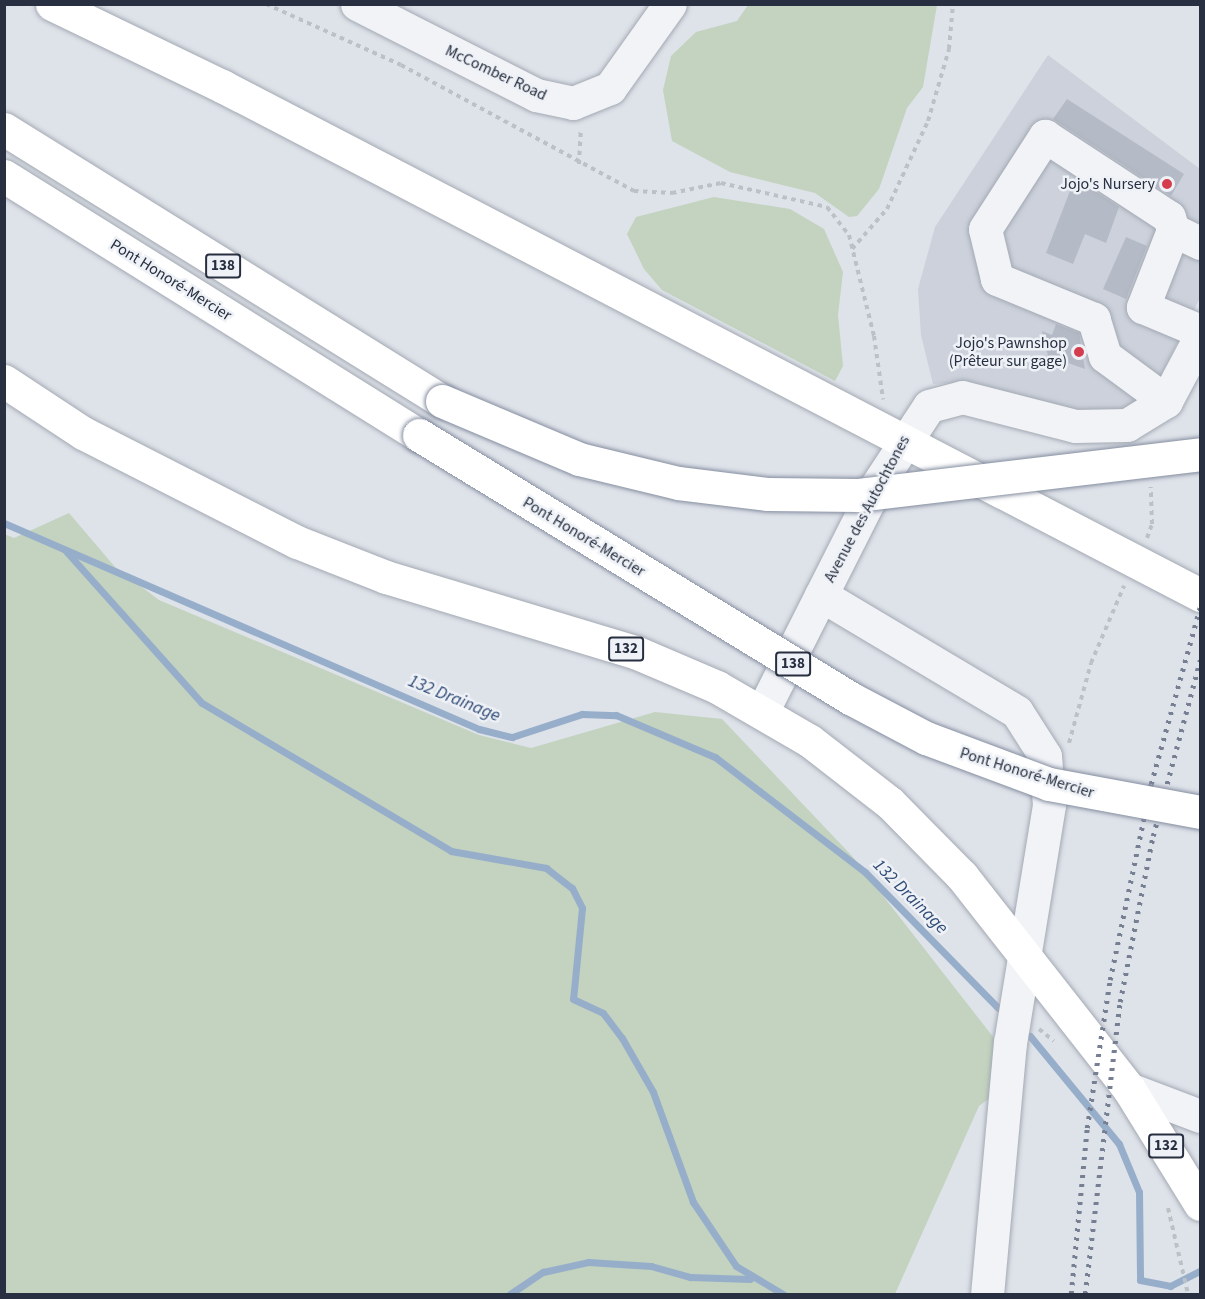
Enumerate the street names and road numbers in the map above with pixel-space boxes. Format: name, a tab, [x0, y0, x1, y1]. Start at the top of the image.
street label: McComber Road	[442, 41, 550, 105]
street label: Pont Honoré-Mercier	[107, 235, 235, 325]
road number: 138	[205, 254, 241, 278]
street label: Avenue des Autochtones	[820, 432, 914, 586]
street label: Pont Honoré-Mercier	[519, 493, 649, 581]
road number: 132	[608, 637, 644, 661]
road number: 138	[775, 652, 811, 676]
street label: Pont Honoré-Mercier	[958, 743, 1096, 803]
road number: 132	[1148, 1134, 1184, 1158]

